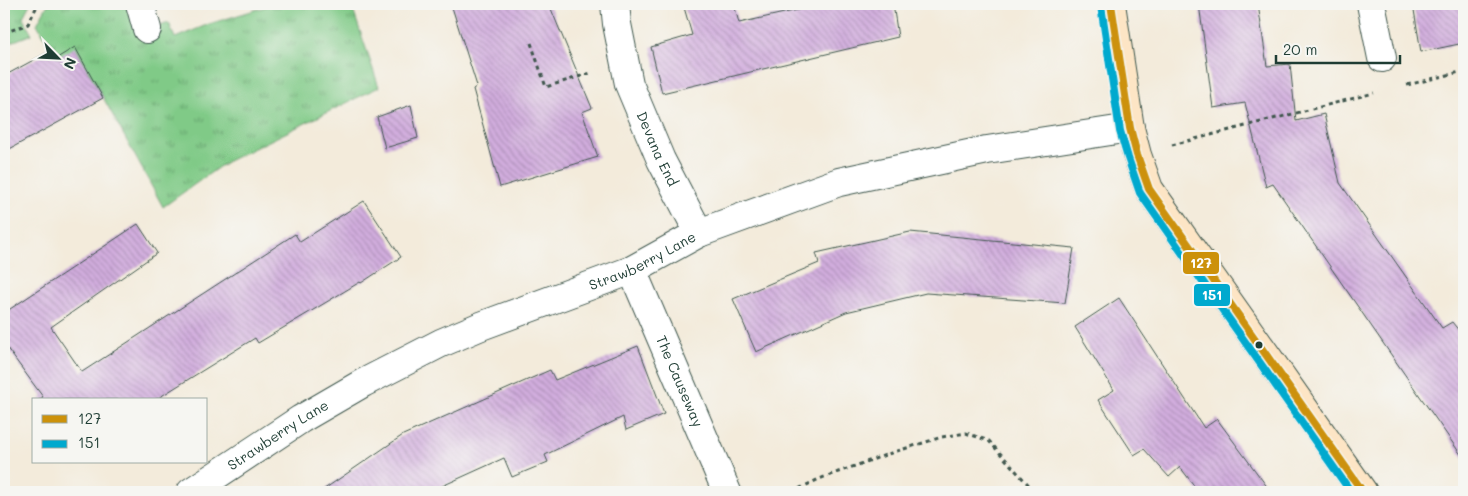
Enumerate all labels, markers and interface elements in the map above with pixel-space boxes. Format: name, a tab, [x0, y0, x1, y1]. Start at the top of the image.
north arrow	[32, 32, 82, 82]
scale bar	[1276, 32, 1399, 64]
text: 20 m	[1283, 39, 1317, 59]
text: N	[59, 55, 81, 72]
street label: Devana End	[633, 108, 683, 189]
street label: Strawberry Lane	[586, 227, 699, 294]
line badge: 127	[1182, 251, 1220, 275]
text: 127	[1190, 253, 1212, 272]
line badge: 151	[1193, 283, 1231, 307]
text: 151	[1202, 285, 1222, 304]
street label: The Causeway	[652, 332, 708, 430]
unlabelled marker	[1254, 340, 1264, 350]
street label: Strawberry Lane	[224, 395, 332, 474]
legend	[32, 398, 208, 464]
text: 127	[78, 408, 101, 428]
text: 151	[78, 432, 100, 452]

